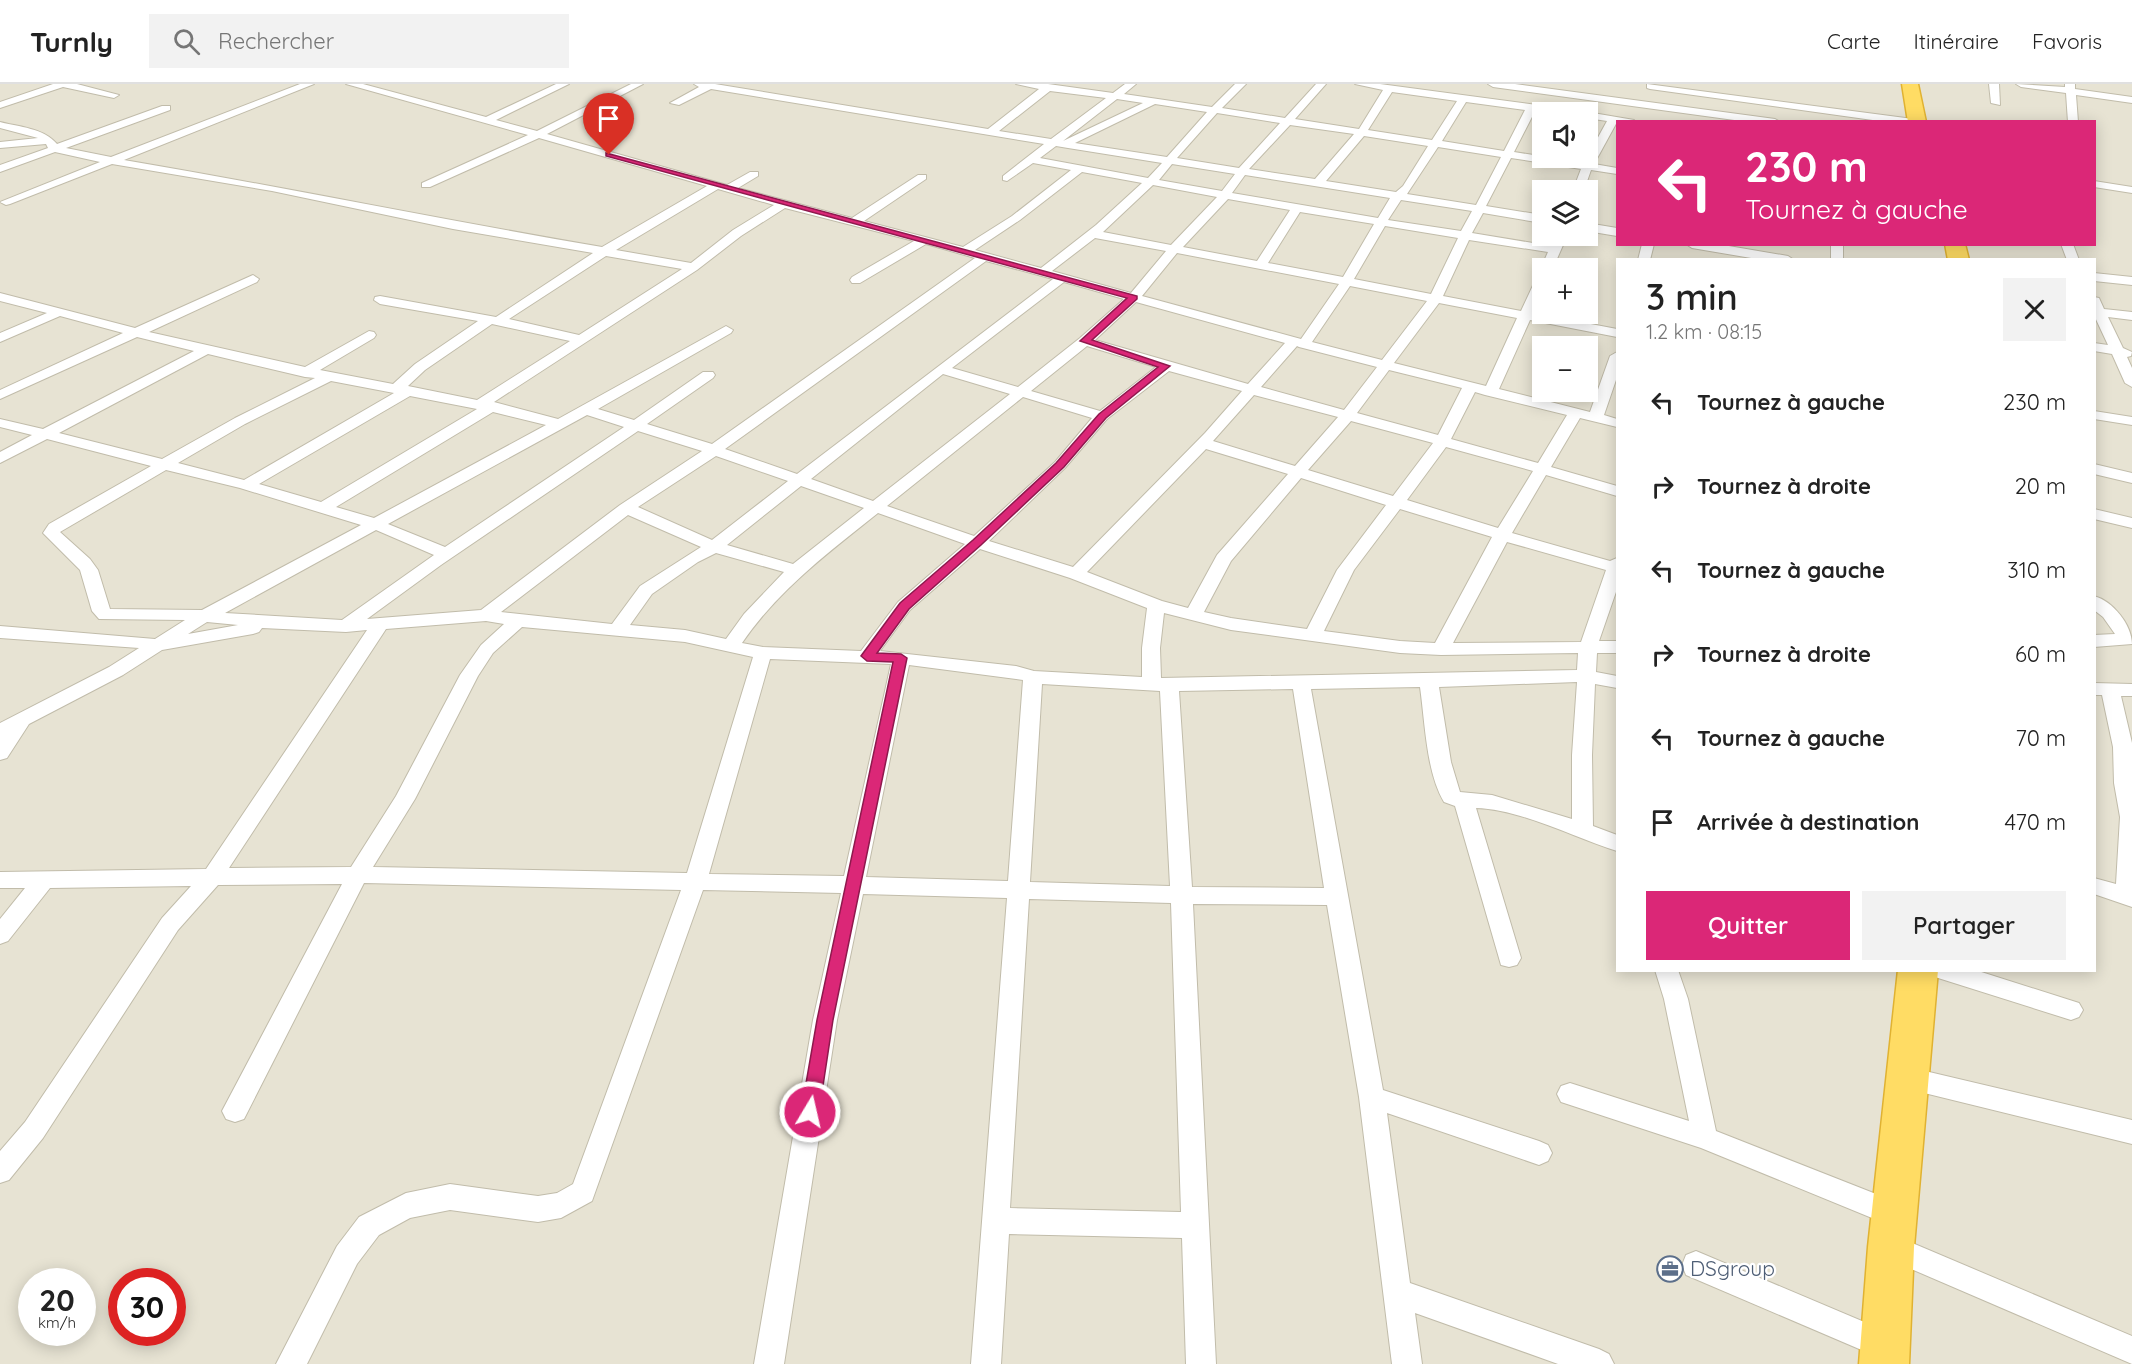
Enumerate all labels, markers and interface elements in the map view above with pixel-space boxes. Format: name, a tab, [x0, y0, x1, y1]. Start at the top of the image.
search box	[149, 14, 569, 68]
text: Turnly	[30, 24, 113, 59]
icon: search	[170, 25, 203, 58]
text: Rechercher	[218, 27, 334, 55]
text: Carte	[1827, 28, 1881, 54]
text: Itinéraire	[1914, 28, 1999, 54]
text: Favoris	[2032, 28, 2102, 54]
pin	[583, 93, 634, 155]
icon: arrive	[592, 102, 625, 135]
map controls	[1532, 102, 1598, 402]
button: sound	[1532, 102, 1598, 168]
text: 230 m	[1745, 140, 1868, 193]
icon: left	[1646, 144, 1724, 222]
button: layers	[1532, 180, 1598, 246]
text: Tournez à gauche	[1745, 192, 1968, 226]
button: +	[1532, 258, 1598, 324]
text: 3 min	[1646, 274, 1738, 319]
button: close	[2003, 278, 2066, 341]
text: 1.2 km · 08:15	[1646, 319, 1762, 344]
button: −	[1532, 336, 1598, 402]
icon: left	[1646, 386, 1679, 419]
text: Tournez à gauche	[1697, 388, 1885, 416]
text: 230 m	[2003, 388, 2066, 416]
icon: right	[1646, 470, 1679, 503]
text: Tournez à droite	[1697, 472, 1871, 500]
text: 20 m	[2015, 472, 2066, 500]
icon: left	[1646, 554, 1679, 587]
text: Tournez à gauche	[1697, 556, 1885, 584]
text: 310 m	[2007, 556, 2066, 584]
icon: right	[1646, 638, 1679, 671]
text: Tournez à droite	[1697, 640, 1871, 668]
text: 60 m	[2015, 640, 2066, 668]
icon: left	[1646, 722, 1679, 755]
text: Tournez à gauche	[1697, 724, 1885, 752]
text: 70 m	[2016, 724, 2066, 752]
icon: arrive	[1646, 806, 1679, 839]
text: Arrivée à destination	[1697, 808, 1919, 836]
text: 470 m	[2005, 808, 2066, 836]
button: Quitter	[1646, 891, 1850, 960]
button: Partager	[1862, 891, 2066, 960]
position arrow	[778, 1080, 842, 1144]
office icon: DSgroup	[1655, 1254, 1685, 1284]
place label: DSgroup	[1690, 1255, 1775, 1281]
speed limit sign: 30	[108, 1268, 186, 1346]
text: 20	[39, 1281, 75, 1319]
text: km/h	[38, 1313, 76, 1332]

